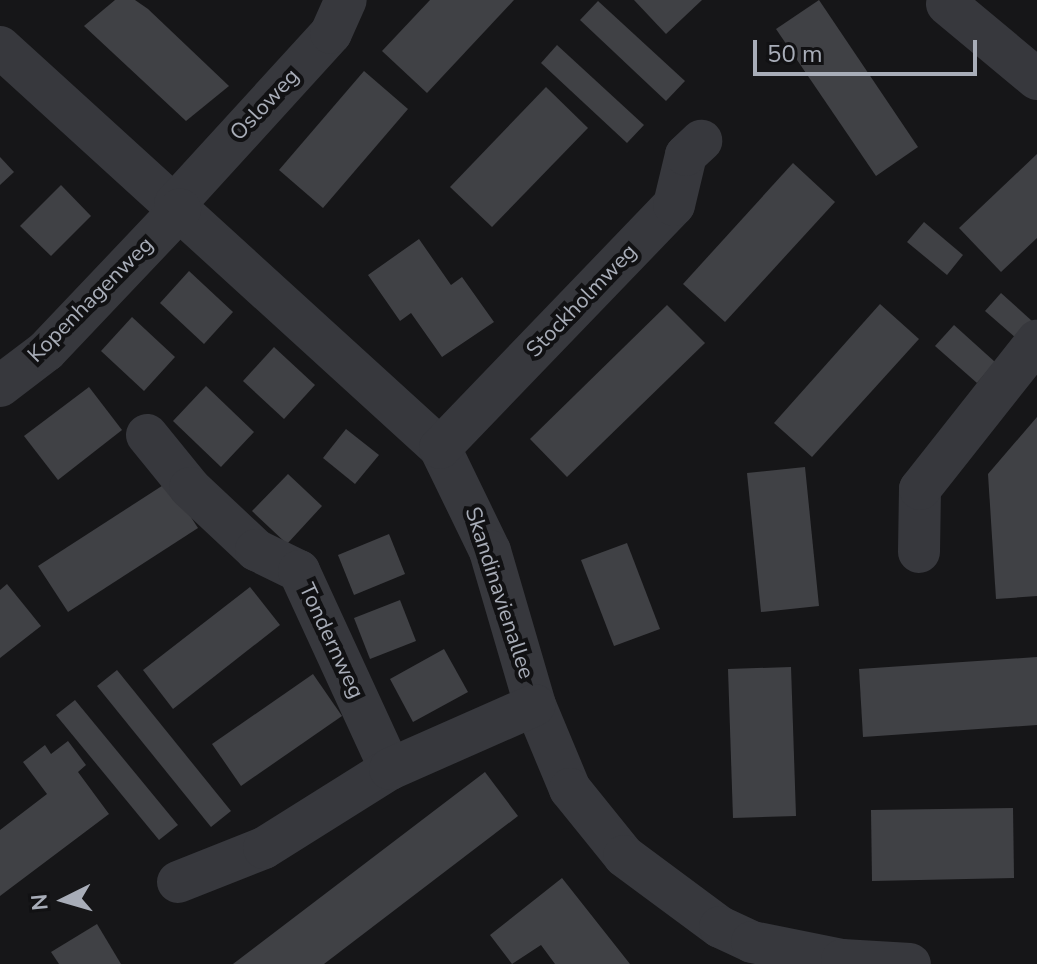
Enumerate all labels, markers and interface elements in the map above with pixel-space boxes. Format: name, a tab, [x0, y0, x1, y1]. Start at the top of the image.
scale bar	[757, 24, 981, 74]
text: 50 m	[767, 38, 823, 70]
street label: Osloweg	[225, 64, 305, 146]
street label: Kopenhagenweg	[23, 232, 159, 368]
street label: Stockholmweg	[521, 239, 643, 363]
street label: Skandinavienallee	[459, 504, 539, 682]
street label: Tondernweg	[293, 579, 369, 703]
north arrow	[24, 860, 104, 940]
text: N	[24, 893, 56, 912]

